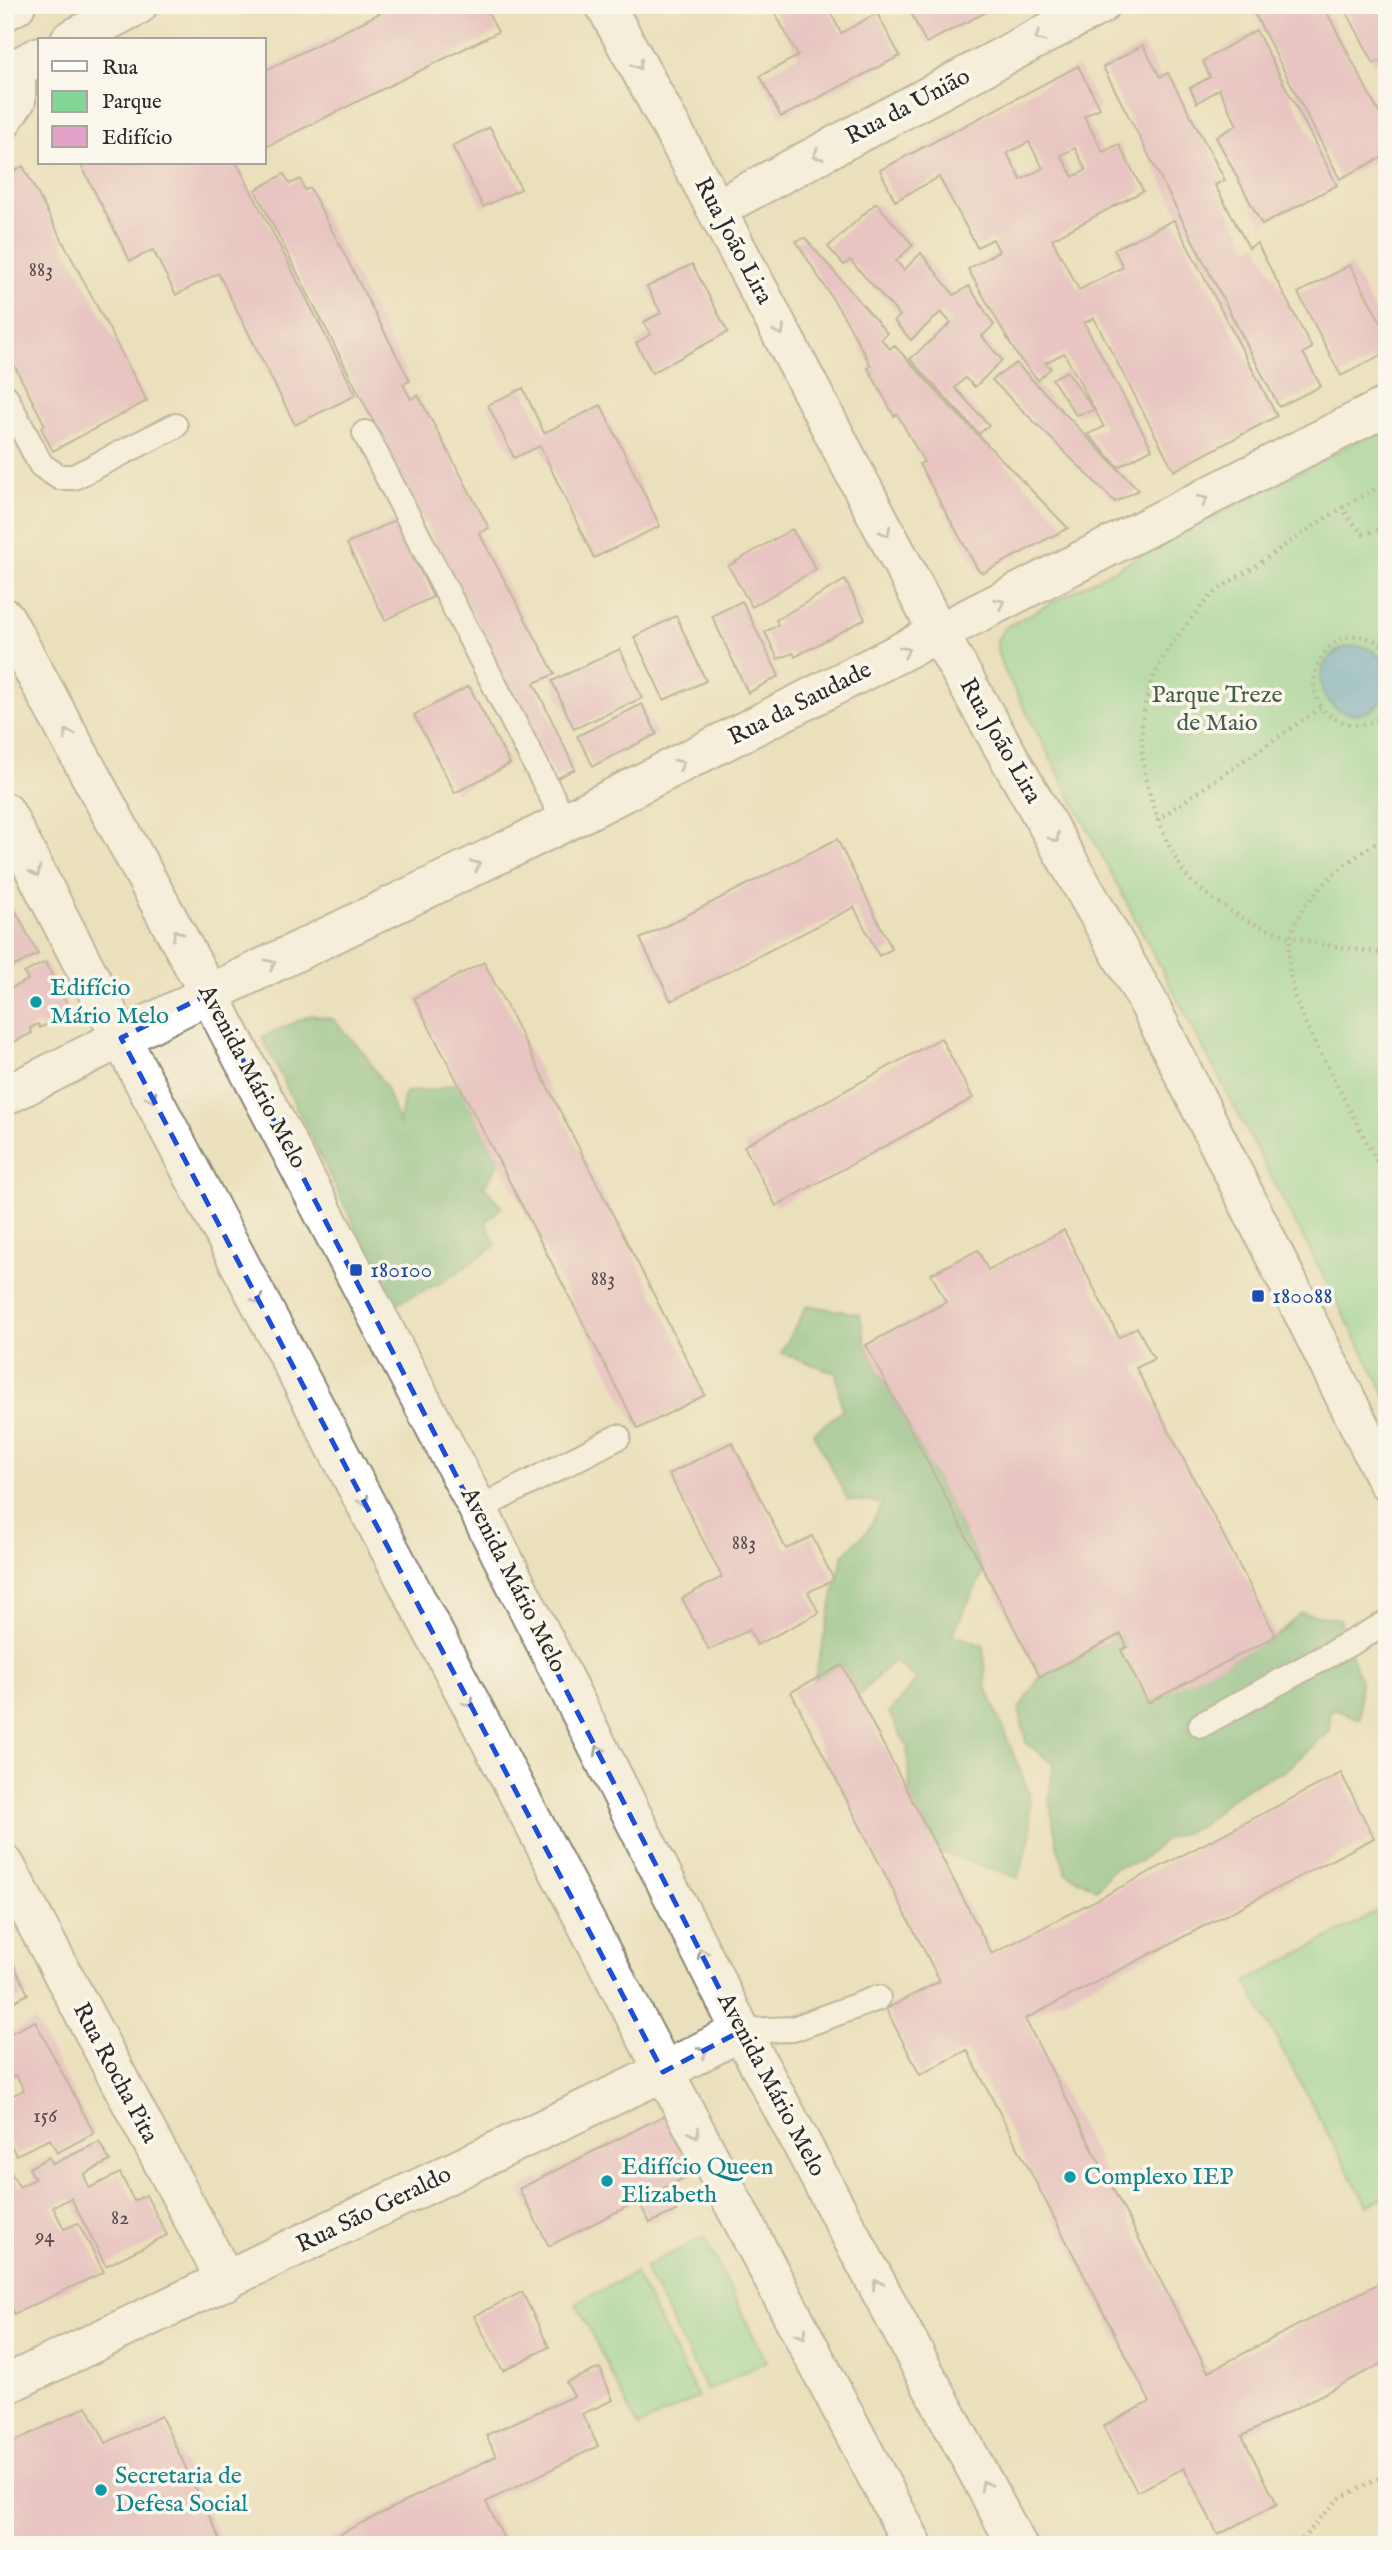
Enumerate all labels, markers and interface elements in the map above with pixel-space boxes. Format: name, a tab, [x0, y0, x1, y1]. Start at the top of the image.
one-way arrow	[1034, 29, 1047, 42]
legend	[38, 38, 266, 164]
text: Rua	[102, 55, 139, 82]
one-way arrow	[630, 58, 643, 70]
street label: Rua da União	[840, 61, 976, 153]
text: Parque	[102, 89, 162, 116]
text: Edifício	[102, 125, 172, 152]
one-way arrow	[812, 147, 824, 160]
street label: Rua João Lira	[687, 172, 780, 310]
house number: 883	[29, 257, 53, 284]
one-way arrow	[772, 323, 785, 336]
one-way arrow	[1196, 494, 1208, 508]
one-way arrow	[877, 525, 891, 537]
one-way arrow	[993, 598, 1005, 611]
one-way arrow	[898, 646, 910, 660]
street label: Rua da Saudade	[723, 655, 877, 753]
street label: Rua João Lira	[952, 673, 1049, 810]
park label: Parque Treze de Maio	[1151, 680, 1283, 739]
one-way arrow	[63, 729, 76, 741]
one-way arrow	[672, 759, 685, 773]
one-way arrow	[1047, 831, 1060, 844]
one-way arrow	[469, 860, 481, 874]
one-way arrow	[28, 865, 42, 877]
one-way arrow	[172, 929, 185, 941]
one-way arrow	[264, 959, 276, 973]
place label: Edifício Mário Melo	[50, 973, 169, 1032]
street label: Avenida Mário Melo	[190, 979, 314, 1174]
marker: Edifício Mário Melo	[28, 994, 44, 1010]
one-way arrow	[144, 1091, 158, 1104]
place label: 180100	[370, 1255, 432, 1286]
marker: 180100	[348, 1262, 364, 1278]
house number: 883	[591, 1266, 615, 1293]
place label: 180088	[1272, 1281, 1333, 1312]
marker: 180088	[1250, 1288, 1266, 1304]
one-way arrow	[250, 1293, 263, 1305]
street label: Avenida Mário Melo	[452, 1481, 573, 1678]
one-way arrow	[355, 1494, 369, 1506]
house number: 883	[732, 1530, 756, 1557]
one-way arrow	[461, 1696, 475, 1708]
one-way arrow	[594, 1745, 608, 1757]
one-way arrow	[697, 1948, 711, 1960]
street label: Avenida Mário Melo	[709, 1987, 833, 2182]
street label: Rua Rocha Pita	[65, 1997, 165, 2149]
one-way arrow	[695, 2047, 708, 2060]
house number: 156	[33, 2103, 58, 2130]
one-way arrow	[687, 2125, 701, 2138]
place label: Edifício Queen Elizabeth	[621, 2152, 774, 2211]
street label: Rua São Geraldo	[291, 2159, 457, 2261]
place label: Complexo IEP	[1084, 2162, 1234, 2193]
marker: Complexo IEP	[1062, 2169, 1078, 2185]
marker: Edifício Queen Elizabeth	[599, 2173, 615, 2189]
house number: 82	[111, 2205, 129, 2232]
house number: 94	[34, 2223, 55, 2250]
one-way arrow	[872, 2279, 886, 2291]
one-way arrow	[793, 2327, 807, 2339]
place label: Secretaria de Defesa Social	[115, 2461, 248, 2520]
one-way arrow	[980, 2479, 993, 2492]
marker: Secretaria de Defesa Social	[93, 2482, 109, 2498]

